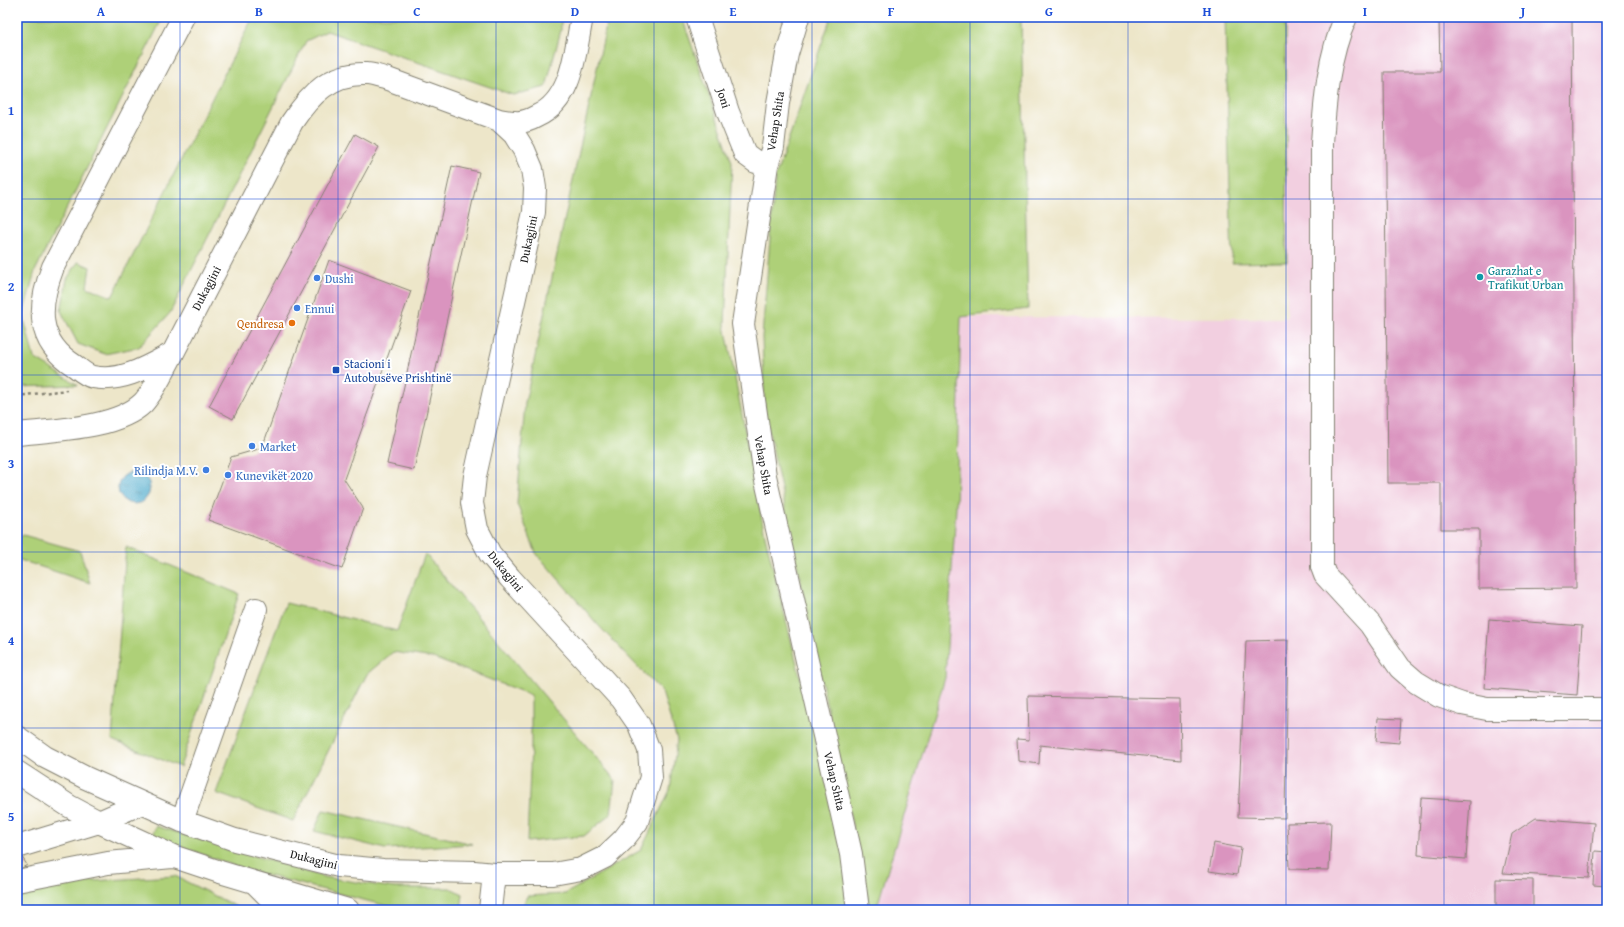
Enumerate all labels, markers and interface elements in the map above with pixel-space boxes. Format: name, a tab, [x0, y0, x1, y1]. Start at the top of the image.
text: A	[97, 2, 106, 21]
text: B	[255, 2, 263, 21]
text: C	[413, 2, 421, 21]
text: D	[571, 2, 579, 21]
text: E	[730, 2, 737, 21]
text: F	[888, 2, 895, 21]
text: G	[1045, 2, 1053, 21]
text: H	[1202, 2, 1212, 21]
text: I	[1363, 2, 1367, 21]
text: J	[1519, 2, 1526, 21]
street label: Joni	[712, 84, 735, 111]
street label: Vehap Shita	[762, 90, 788, 152]
text: 1	[8, 101, 14, 120]
street label: Dukagjini	[515, 213, 541, 264]
street label: Dukagjini	[187, 262, 225, 313]
place label: Garazhat e Trafikut Urban	[1488, 262, 1564, 293]
place label: Dushi	[325, 270, 354, 287]
marker: Garazhat e Trafikut Urban	[1475, 272, 1485, 282]
marker: Dushi	[312, 273, 322, 283]
text: 2	[8, 277, 15, 296]
place label: Ennui	[305, 300, 335, 317]
marker: Ennui	[292, 303, 302, 313]
place label: Qendresa	[237, 315, 284, 332]
marker: Qendresa	[287, 318, 297, 328]
place label: Stacioni i Autobusëve Prishtinë	[344, 355, 452, 386]
marker: Stacioni i Autobusëve Prishtinë	[331, 365, 341, 375]
street label: Vehap Shita	[750, 434, 778, 496]
place label: Market	[260, 438, 297, 455]
marker: Market	[247, 441, 257, 451]
text: 3	[8, 454, 14, 473]
place label: Rilindja M.V.	[134, 462, 198, 479]
marker: Rilindja M.V.	[201, 465, 211, 475]
place label: Kunevikët 2020	[236, 467, 313, 484]
marker: Kunevikët 2020	[223, 470, 233, 480]
street label: Dukagjini	[484, 547, 528, 596]
text: 4	[8, 631, 15, 650]
street label: Vehap Shita	[820, 750, 850, 813]
text: 5	[8, 807, 15, 826]
street label: Dukagjini	[289, 845, 340, 873]

